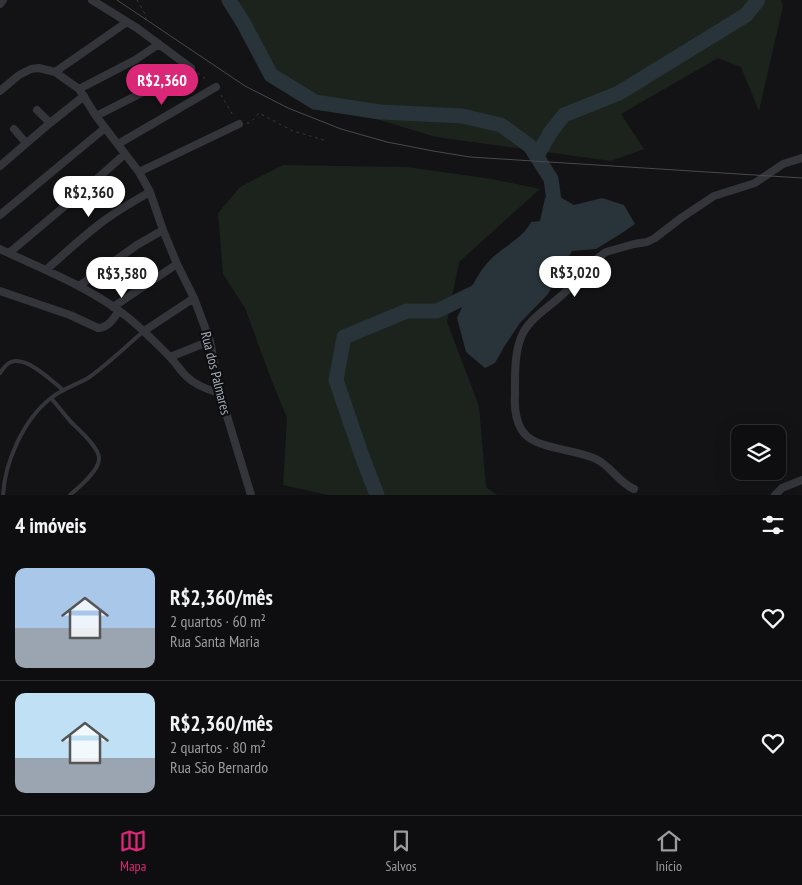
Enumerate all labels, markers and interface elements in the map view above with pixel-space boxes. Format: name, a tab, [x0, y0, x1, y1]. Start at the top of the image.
pin: R$2,360	[116, 64, 208, 106]
text: R$2,360	[137, 70, 187, 90]
pin: R$2,360	[43, 176, 135, 218]
text: R$2,360	[64, 182, 114, 202]
pin: R$3,580	[76, 256, 168, 299]
pin: R$3,020	[529, 256, 621, 298]
text: R$3,020	[550, 262, 600, 282]
text: R$3,580	[97, 263, 147, 283]
street label: Rua dos Palmares	[197, 330, 235, 417]
map controls	[731, 425, 786, 480]
button: layers	[731, 425, 786, 480]
icon: filters	[759, 511, 787, 539]
text: 4 imóveis	[15, 512, 86, 539]
text: R$2,360/mês	[170, 584, 273, 611]
icon: home	[55, 588, 115, 648]
icon: heart	[759, 604, 787, 632]
text: 2 quartos · 60 m²	[170, 611, 266, 631]
text: Rua Santa Maria	[170, 631, 260, 651]
text: R$2,360/mês	[170, 710, 273, 737]
icon: home	[55, 713, 115, 773]
icon: heart	[759, 729, 787, 757]
text: 2 quartos · 80 m²	[170, 737, 266, 757]
text: Rua São Bernardo	[170, 757, 268, 777]
tab: Mapa	[119, 827, 147, 875]
tab: Salvos	[385, 827, 417, 875]
tab: Início	[655, 827, 683, 875]

